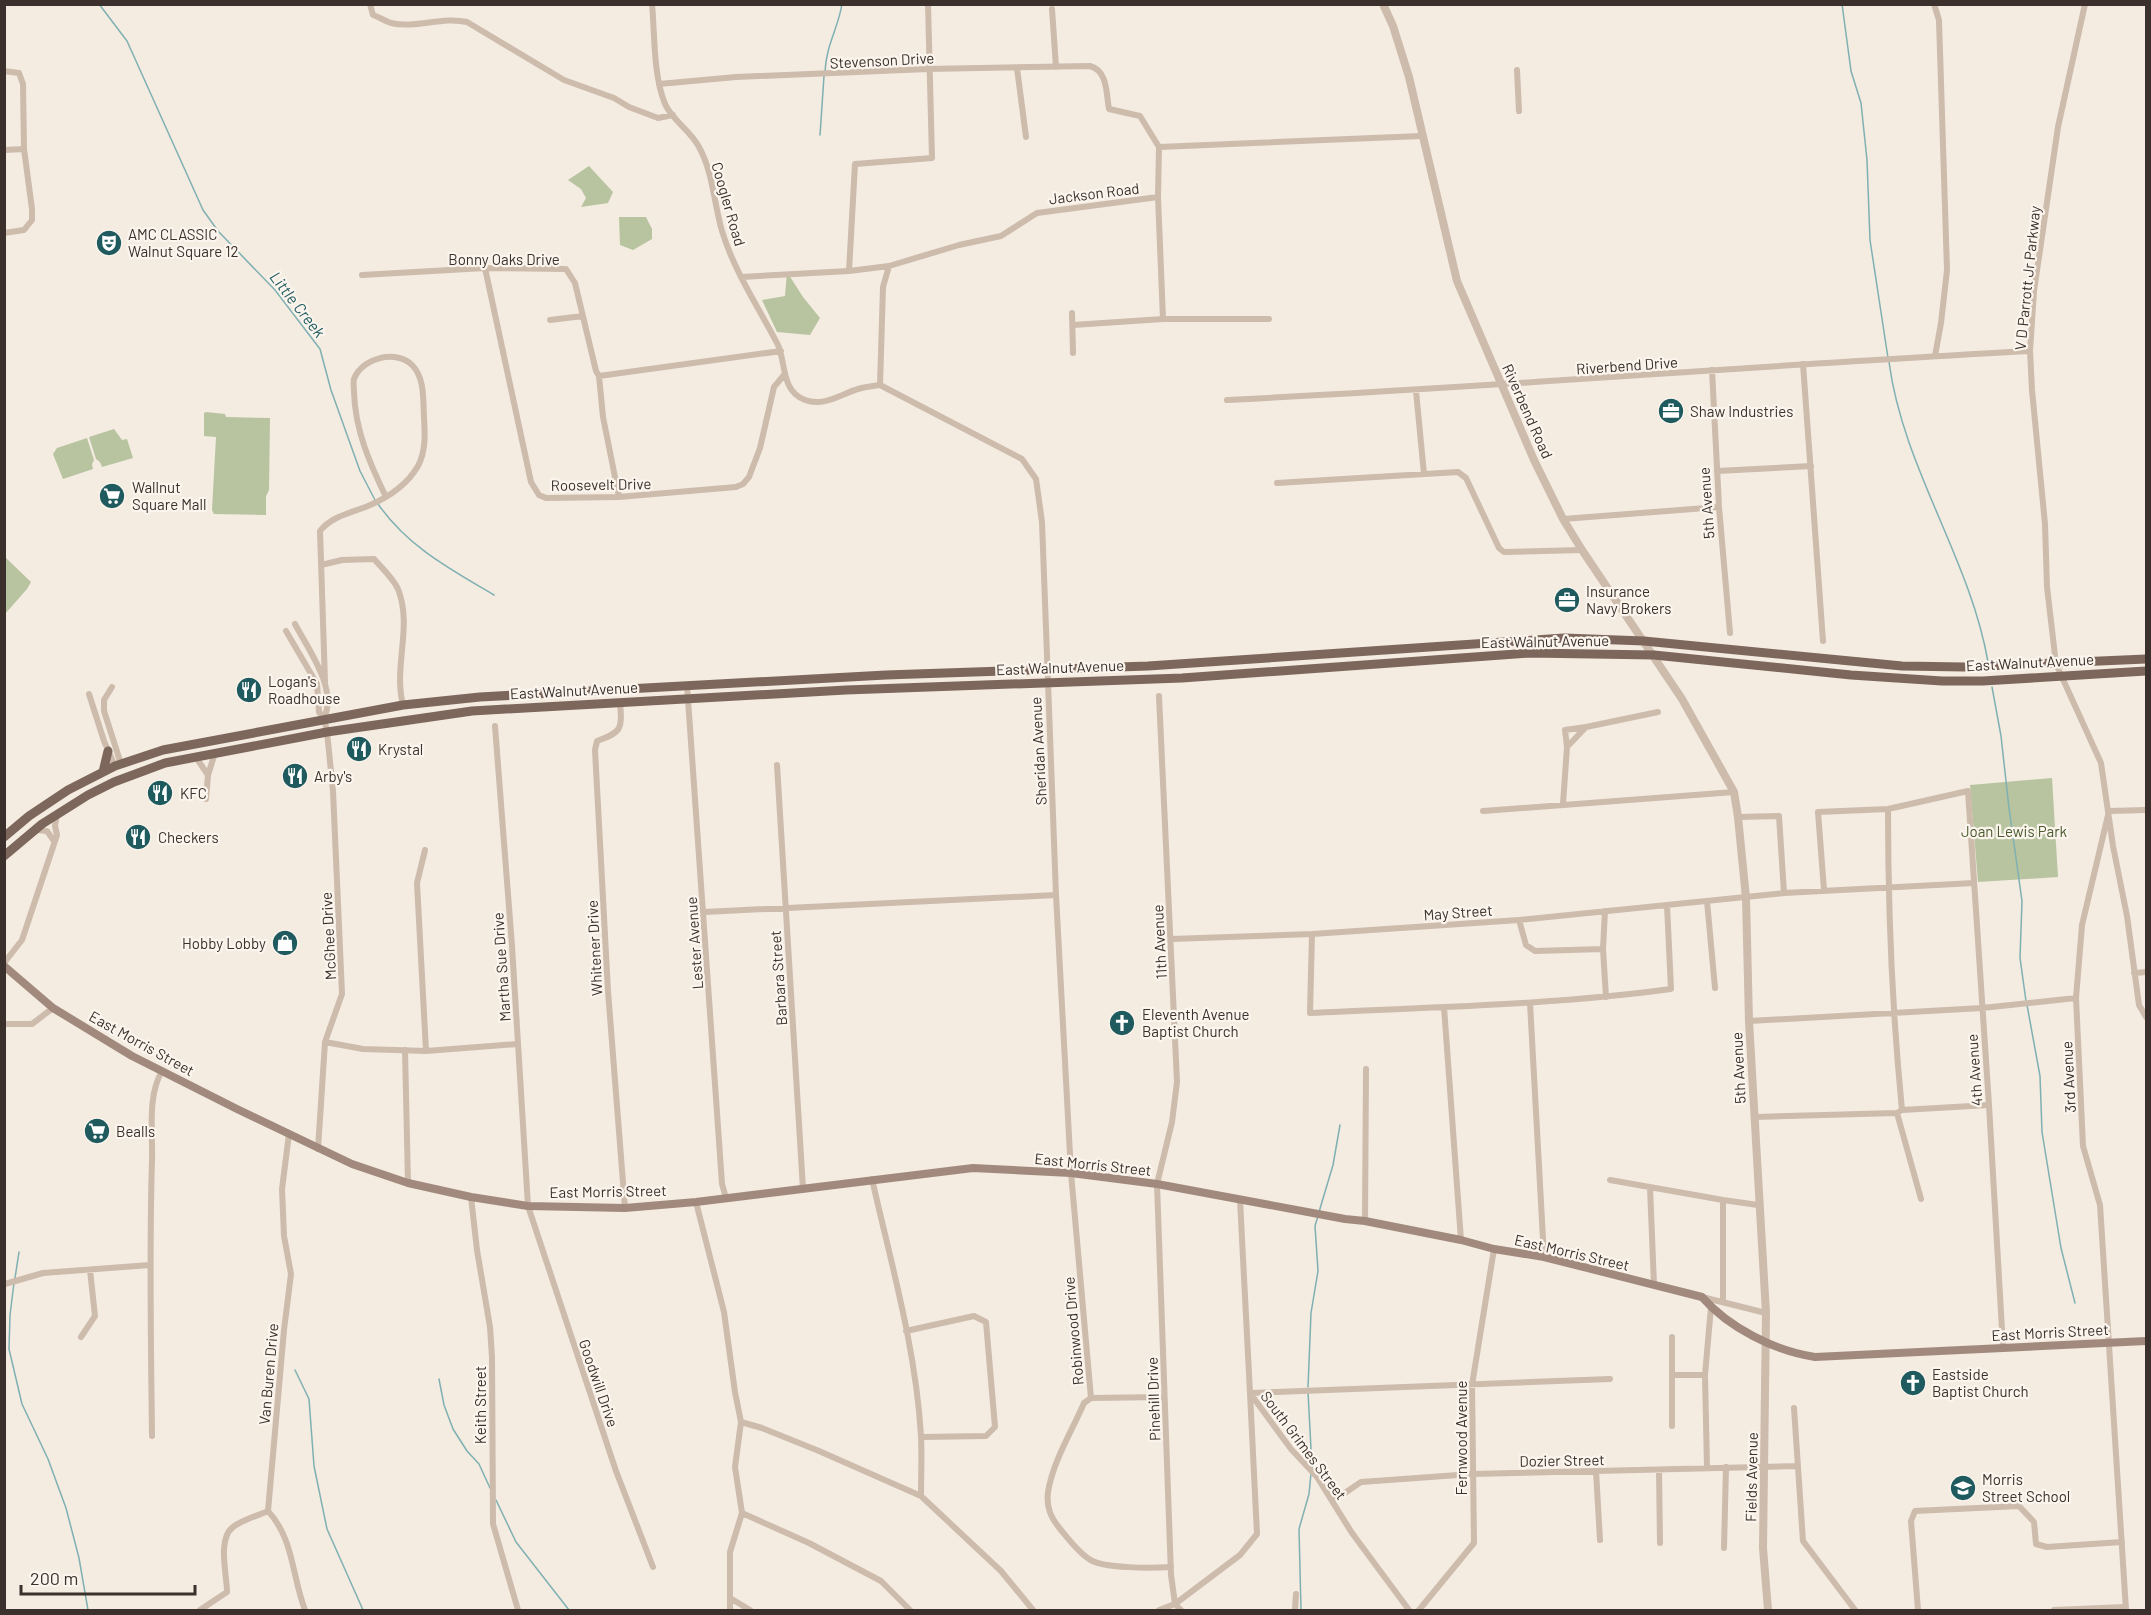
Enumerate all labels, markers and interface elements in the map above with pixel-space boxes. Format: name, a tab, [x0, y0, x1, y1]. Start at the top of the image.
street label: Stevenson Drive	[829, 48, 935, 72]
street label: Coogler Road	[708, 160, 750, 248]
street label: Jackson Road	[1048, 179, 1140, 207]
street label: V D Parrott Jr Parkway	[2010, 205, 2044, 351]
place label: AMC CLASSIC Walnut Square 12	[128, 225, 239, 260]
theatre icon: AMC CLASSIC Walnut Square 12	[94, 228, 124, 258]
street label: Bonny Oaks Drive	[448, 250, 560, 268]
water label: Little Creek	[266, 267, 330, 341]
street label: Riverbend Drive	[1575, 352, 1679, 378]
street label: Riverbend Road	[1499, 361, 1557, 461]
office icon: Shaw Industries	[1656, 396, 1686, 426]
place label: Shaw Industries	[1690, 402, 1793, 420]
street label: 5th Avenue	[1695, 466, 1717, 540]
street label: Roosevelt Drive	[550, 474, 652, 494]
place label: Wallnut Square Mall	[132, 478, 206, 513]
supermarket icon: Wallnut Square Mall	[97, 481, 127, 511]
place label: Insurance Navy Brokers	[1586, 582, 1672, 617]
office icon: Insurance Navy Brokers	[1552, 585, 1582, 615]
street label: East Walnut Avenue	[1481, 631, 1609, 651]
street label: East Walnut Avenue	[1965, 650, 2095, 674]
street label: East Walnut Avenue	[996, 656, 1124, 678]
place label: Logan's Roadhouse	[268, 672, 341, 707]
restaurant icon: Logan's Roadhouse	[234, 675, 264, 705]
street label: East Walnut Avenue	[509, 678, 639, 702]
street label: Sheridan Avenue	[1026, 696, 1050, 806]
restaurant icon: Krystal	[344, 734, 374, 764]
place label: Krystal	[378, 740, 423, 758]
restaurant icon: Arby's	[280, 761, 310, 791]
place label: Arby's	[314, 767, 352, 785]
restaurant icon: KFC	[145, 778, 175, 808]
place label: KFC	[180, 784, 207, 802]
restaurant icon: Checkers	[123, 822, 153, 852]
park label: Joan Lewis Park	[1961, 822, 2068, 840]
place label: Checkers	[158, 828, 219, 846]
street label: McGhee Drive	[317, 892, 339, 980]
street label: Lester Avenue	[682, 896, 706, 990]
street label: Whitener Drive	[582, 900, 606, 996]
street label: May Street	[1423, 901, 1493, 923]
street label: 11th Avenue	[1148, 904, 1170, 980]
street label: Martha Sue Drive	[488, 912, 514, 1022]
shop icon: Hobby Lobby	[270, 928, 300, 958]
street label: Barbara Street	[766, 930, 790, 1026]
place label: Hobby Lobby	[182, 934, 266, 952]
place label: Eleventh Avenue Baptist Church	[1142, 1005, 1250, 1040]
street label: East Morris Street	[86, 1007, 198, 1079]
church icon: Eleventh Avenue Baptist Church	[1107, 1008, 1137, 1038]
street label: 5th Avenue	[1727, 1032, 1749, 1104]
street label: 4th Avenue	[1962, 1033, 1986, 1107]
street label: 3rd Avenue	[2057, 1041, 2079, 1113]
supermarket icon: Bealls	[82, 1116, 112, 1146]
place label: Bealls	[116, 1122, 155, 1140]
street label: East Morris Street	[1034, 1149, 1152, 1179]
street label: East Morris Street	[549, 1181, 667, 1201]
street label: East Morris Street	[1513, 1230, 1631, 1274]
street label: Robinwood Drive	[1059, 1276, 1087, 1386]
street label: East Morris Street	[1991, 1320, 2109, 1344]
street label: Van Buren Drive	[255, 1322, 281, 1426]
street label: Goodwill Drive	[576, 1337, 622, 1429]
street label: Pinehill Drive	[1143, 1357, 1163, 1441]
place label: Eastside Baptist Church	[1932, 1365, 2029, 1400]
street label: Keith Street	[471, 1366, 489, 1444]
church icon: Eastside Baptist Church	[1898, 1368, 1928, 1398]
street label: Fernwood Avenue	[1452, 1380, 1470, 1496]
street label: South Grimes Street	[1257, 1387, 1351, 1503]
street label: Fields Avenue	[1741, 1432, 1761, 1522]
street label: Dozier Street	[1519, 1450, 1605, 1470]
place label: Morris Street School	[1982, 1470, 2070, 1505]
school or university icon: Morris Street School	[1948, 1473, 1978, 1503]
scale bar	[21, 1558, 195, 1596]
text: 200 m	[30, 1567, 78, 1589]

